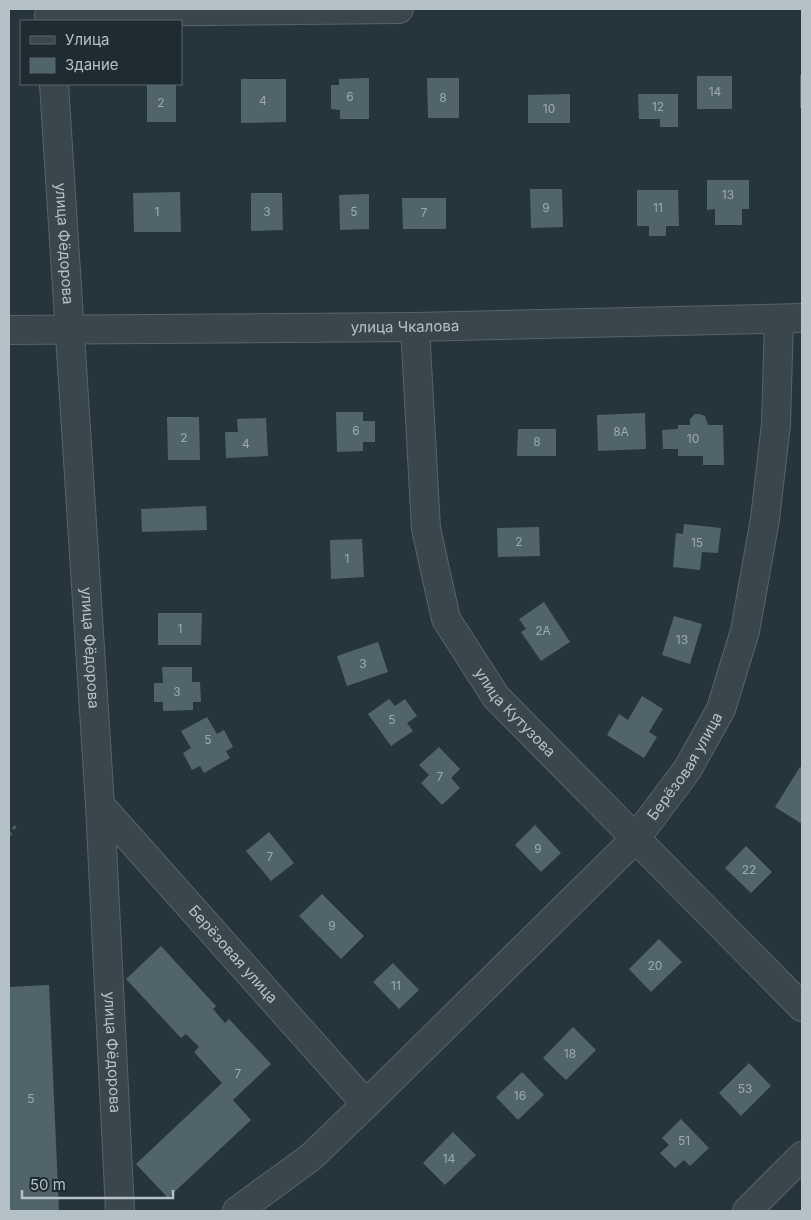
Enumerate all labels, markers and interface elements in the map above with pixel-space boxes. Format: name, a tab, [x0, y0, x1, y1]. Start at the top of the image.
legend	[20, 20, 182, 85]
text: Улица	[65, 30, 109, 49]
text: Здание	[65, 55, 119, 74]
house number: 14	[709, 84, 722, 99]
house number: 6	[346, 89, 354, 104]
house number: 8	[439, 90, 447, 105]
house number: 4	[259, 93, 267, 108]
house number: 2	[157, 95, 165, 110]
house number: 12	[652, 99, 664, 114]
house number: 10	[543, 101, 555, 116]
street label: улица Фёдорова	[51, 182, 78, 305]
house number: 13	[722, 187, 734, 202]
house number: 9	[542, 200, 550, 215]
house number: 11	[653, 200, 663, 215]
house number: 1	[155, 204, 159, 219]
house number: 3	[263, 204, 271, 219]
house number: 5	[350, 204, 358, 219]
house number: 7	[421, 205, 428, 220]
street label: улица Чкалова	[351, 316, 459, 336]
house number: 6	[352, 423, 360, 438]
house number: 8А	[613, 424, 629, 439]
house number: 2	[180, 430, 188, 445]
house number: 10	[687, 431, 699, 446]
house number: 8	[533, 434, 541, 449]
house number: 4	[242, 436, 250, 451]
house number: 2	[515, 534, 523, 549]
house number: 15	[691, 535, 703, 550]
house number: 1	[345, 551, 349, 566]
street label: улица Фёдорова	[77, 587, 104, 709]
house number: 1	[178, 621, 182, 636]
house number: 2А	[535, 623, 551, 638]
house number: 13	[676, 632, 688, 647]
house number: 3	[359, 656, 367, 671]
street label: улица Кутузова	[471, 664, 560, 761]
house number: 3	[173, 684, 181, 699]
street label: Берёзовая улица	[643, 709, 726, 824]
house number: 5	[388, 712, 396, 727]
house number: 5	[204, 732, 212, 747]
house number: 7	[437, 769, 444, 784]
house number: 9	[534, 841, 542, 856]
house number: 7	[267, 849, 274, 864]
house number: 22	[742, 862, 756, 877]
street label: Берёзовая улица	[185, 901, 282, 1007]
house number: 9	[328, 918, 336, 933]
house number: 20	[648, 958, 662, 973]
house number: 11	[391, 978, 401, 993]
street label: улица Фёдорова	[100, 991, 125, 1113]
house number: 18	[564, 1046, 576, 1061]
house number: 7	[235, 1066, 242, 1081]
house number: 53	[738, 1081, 752, 1096]
house number: 16	[514, 1088, 526, 1103]
house number: 5	[27, 1091, 35, 1106]
house number: 51	[678, 1133, 690, 1148]
house number: 14	[443, 1151, 456, 1166]
scale bar	[22, 1168, 174, 1200]
text: 50 m	[30, 1175, 66, 1194]

